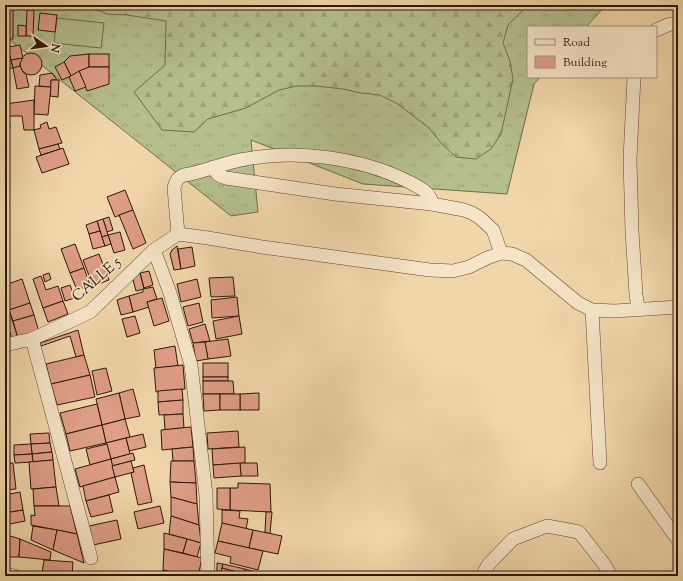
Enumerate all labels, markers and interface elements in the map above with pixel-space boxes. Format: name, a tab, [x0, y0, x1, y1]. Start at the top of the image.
north arrow	[26, 26, 66, 66]
legend	[527, 26, 657, 78]
text: Road	[563, 34, 590, 52]
text: N	[46, 41, 64, 54]
text: Building	[563, 54, 607, 72]
street label: CALLE 5	[68, 253, 126, 307]

